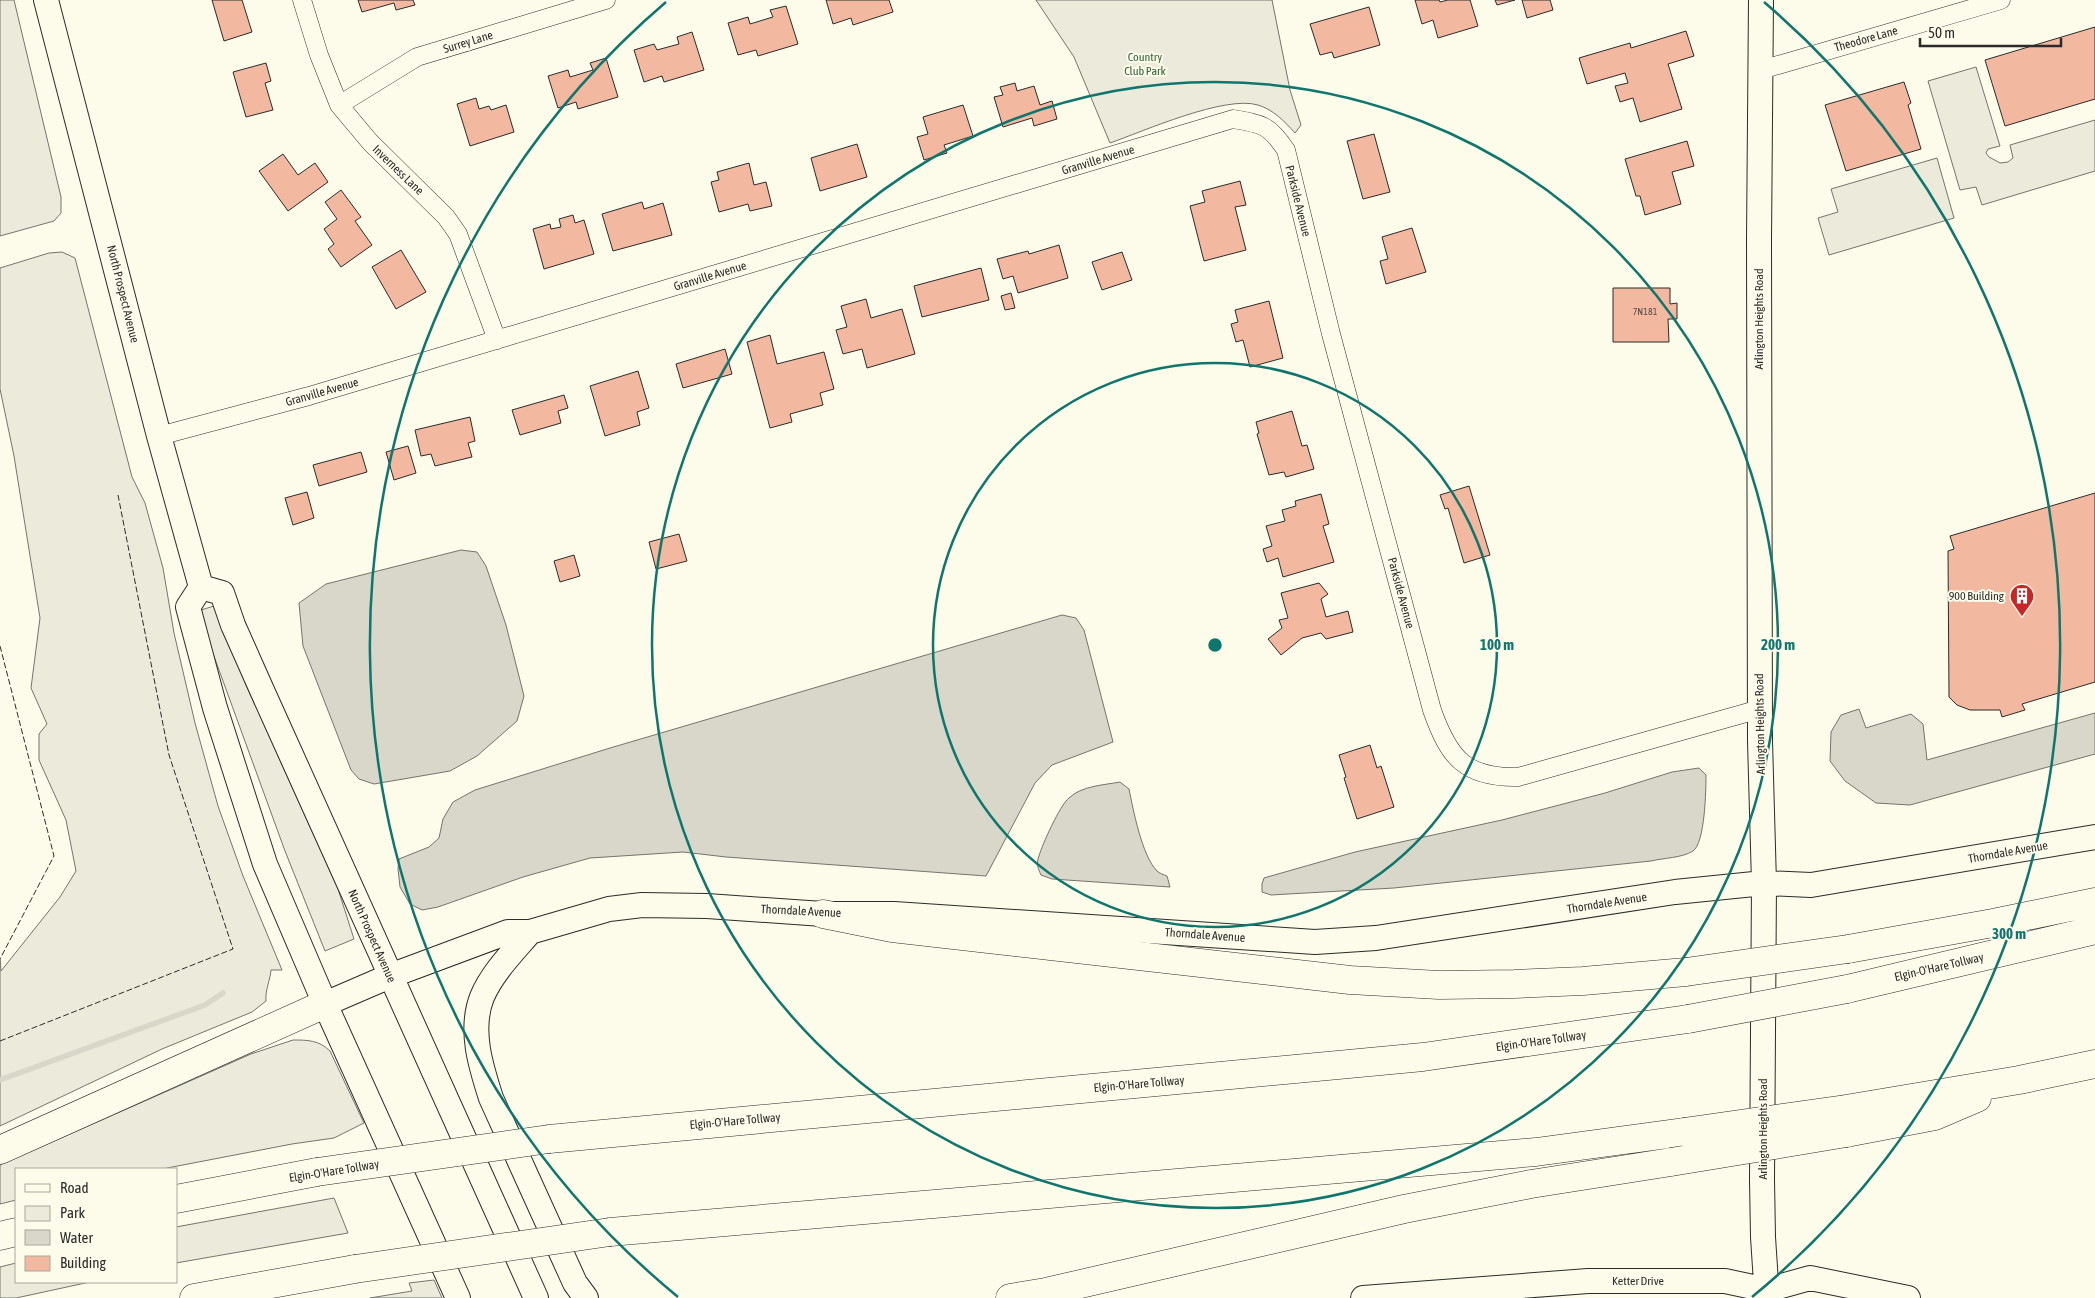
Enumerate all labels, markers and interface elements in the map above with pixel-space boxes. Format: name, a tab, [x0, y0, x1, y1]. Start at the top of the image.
scale bar	[1920, 15, 2061, 47]
street label: Theodore Lane	[1833, 23, 1899, 55]
text: 50 m	[1928, 24, 1955, 41]
street label: Surrey Lane	[441, 28, 495, 56]
park label: Country Club Park	[1124, 50, 1167, 78]
street label: Inverness Lane	[370, 142, 426, 198]
street label: Granville Avenue	[1060, 142, 1136, 178]
street label: Parkside Avenue	[1282, 164, 1314, 238]
street label: North Prospect Avenue	[104, 244, 142, 344]
street label: Granville Avenue	[672, 258, 748, 294]
street label: Arlington Heights Road	[1752, 268, 1766, 370]
house number: 7N181	[1633, 306, 1658, 317]
street label: Granville Avenue	[284, 375, 360, 409]
street label: Parkside Avenue	[1385, 556, 1417, 630]
building icon: 900 Building	[2009, 583, 2035, 617]
place label: 900 Building	[1949, 589, 2005, 603]
centre of rings	[1206, 636, 1224, 654]
text: 100 m	[1480, 636, 1514, 653]
text: 200 m	[1761, 636, 1795, 653]
street label: Arlington Heights Road	[1752, 673, 1768, 775]
street label: Thorndale Avenue	[1967, 838, 2049, 866]
street label: North Prospect Avenue	[345, 887, 399, 985]
street label: Thorndale Avenue	[1566, 890, 1648, 916]
street label: Thorndale Avenue	[760, 902, 842, 920]
street label: Thorndale Avenue	[1164, 925, 1246, 945]
text: 300 m	[1992, 925, 2026, 942]
street label: Elgin-O'Hare Tollway	[1893, 950, 1985, 984]
street label: Elgin-O'Hare Tollway	[1495, 1028, 1587, 1054]
street label: Elgin-O'Hare Tollway	[1093, 1073, 1185, 1095]
street label: Arlington Heights Road	[1756, 1078, 1770, 1180]
street label: Elgin-O'Hare Tollway	[689, 1110, 781, 1132]
street label: Elgin-O'Hare Tollway	[288, 1157, 380, 1185]
legend	[15, 1168, 178, 1283]
text: Road	[60, 1179, 89, 1196]
text: Park	[60, 1204, 85, 1221]
text: Water	[60, 1229, 93, 1246]
text: Building	[60, 1254, 106, 1271]
street label: Ketter Drive	[1612, 1274, 1664, 1288]

